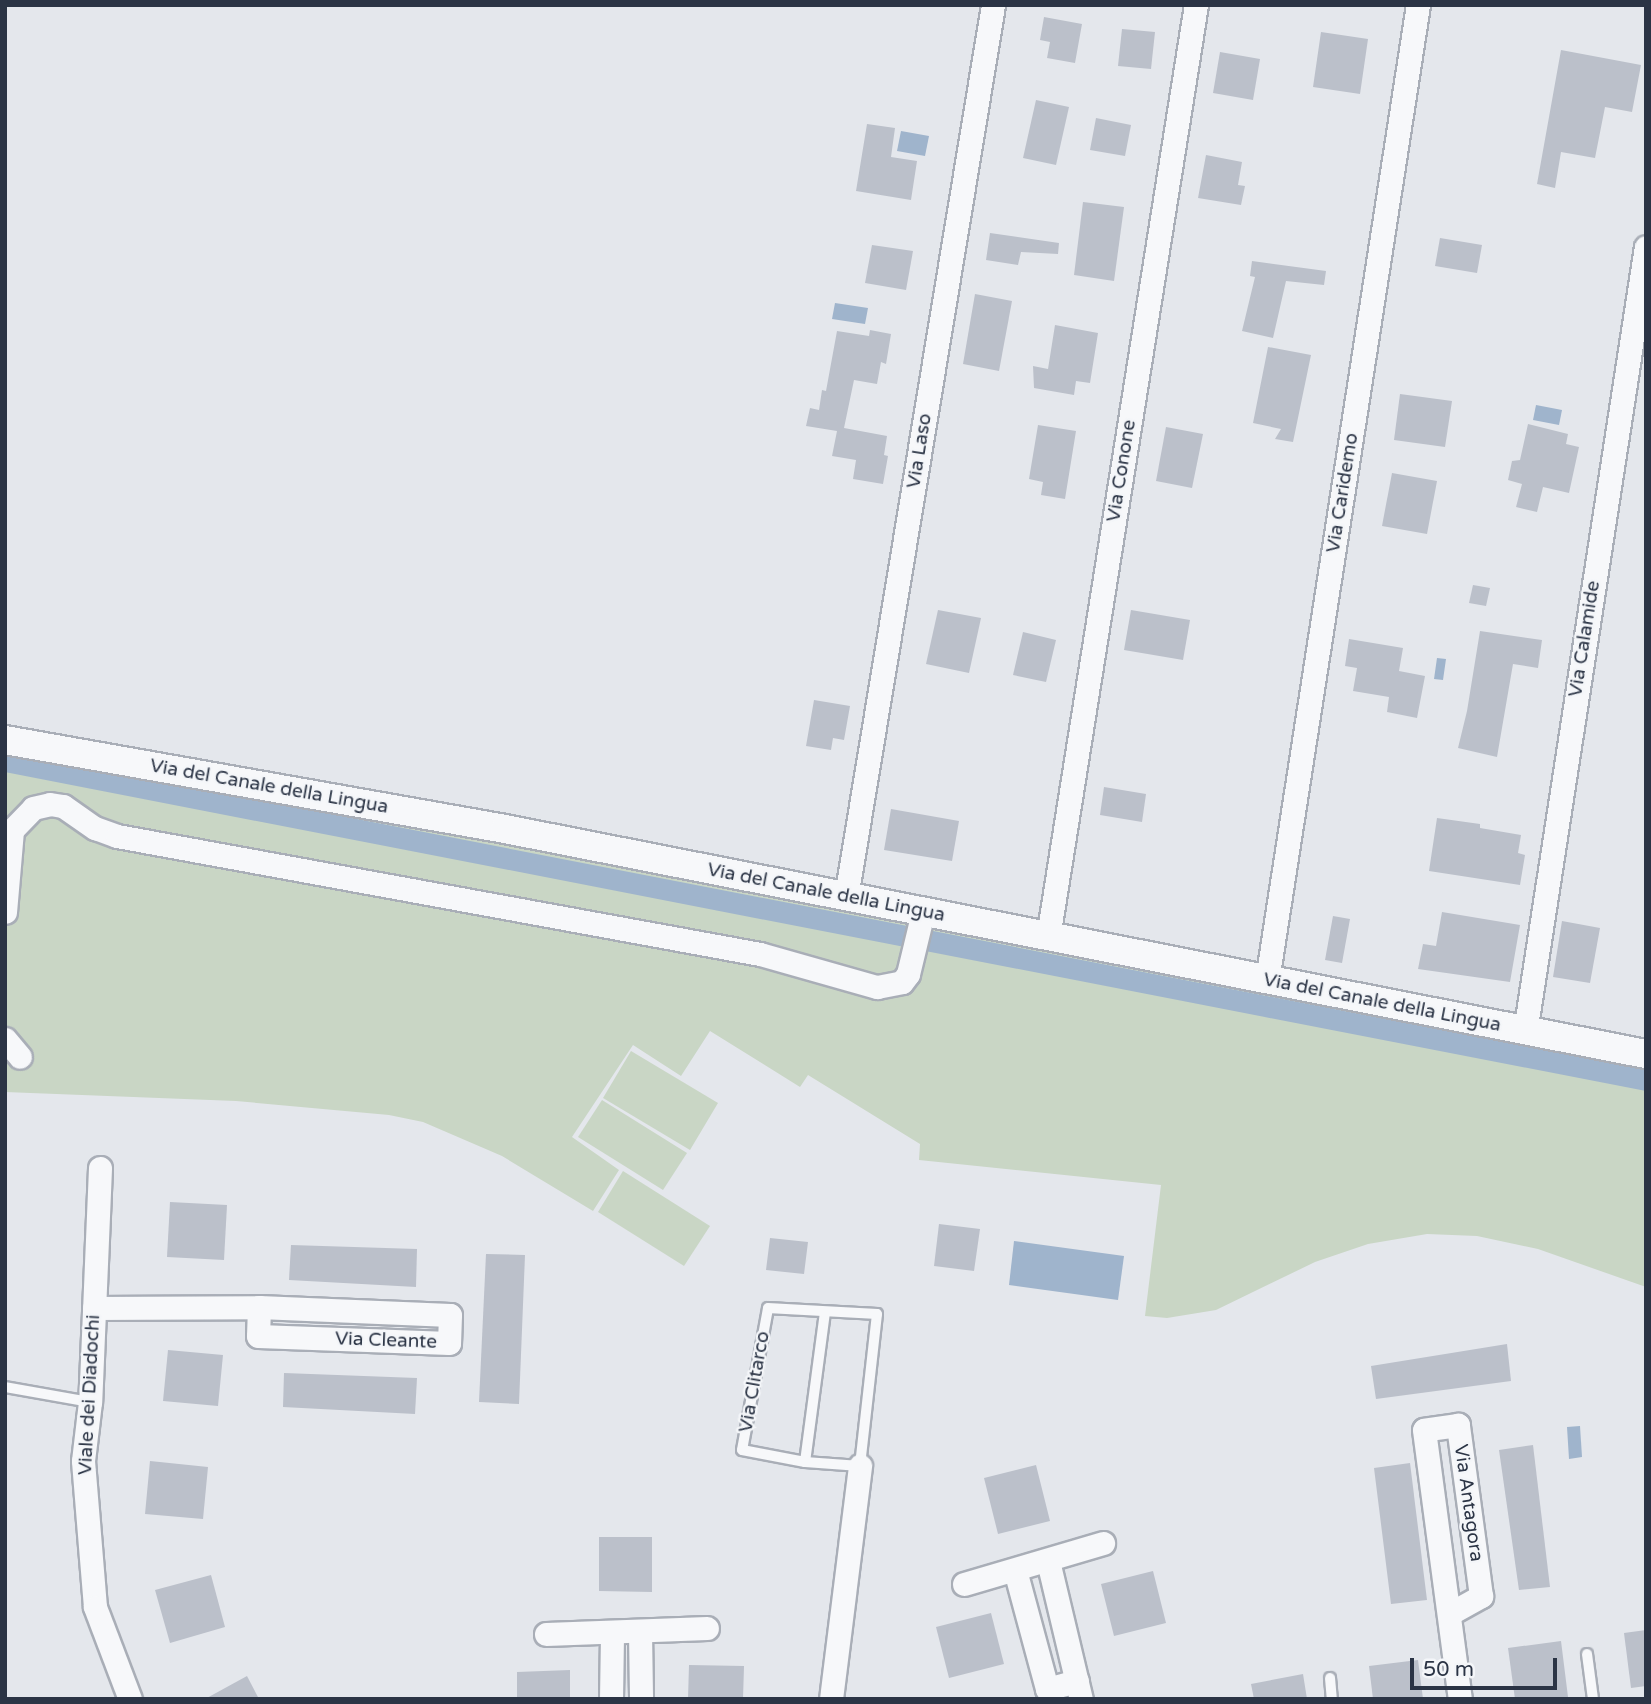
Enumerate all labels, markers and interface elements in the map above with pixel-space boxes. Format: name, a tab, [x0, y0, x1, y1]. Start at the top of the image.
street label: Via Laso	[903, 412, 937, 490]
street label: Via Conone	[1103, 418, 1141, 524]
street label: Via Caridemo	[1322, 431, 1364, 555]
street label: Via Calamide	[1565, 579, 1605, 699]
street label: Via del Canale della Lingua	[148, 755, 390, 819]
street label: Via del Canale della Lingua	[705, 859, 947, 927]
street label: Via del Canale della Lingua	[1261, 969, 1503, 1037]
street label: Viale dei Diadochi	[74, 1314, 106, 1476]
street label: Via Cleante	[335, 1328, 437, 1354]
street label: Via Clitarco	[735, 1330, 775, 1434]
street label: Via Antagora	[1448, 1443, 1488, 1563]
scale bar	[1413, 1644, 1560, 1688]
text: 50 m	[1423, 1657, 1474, 1682]

